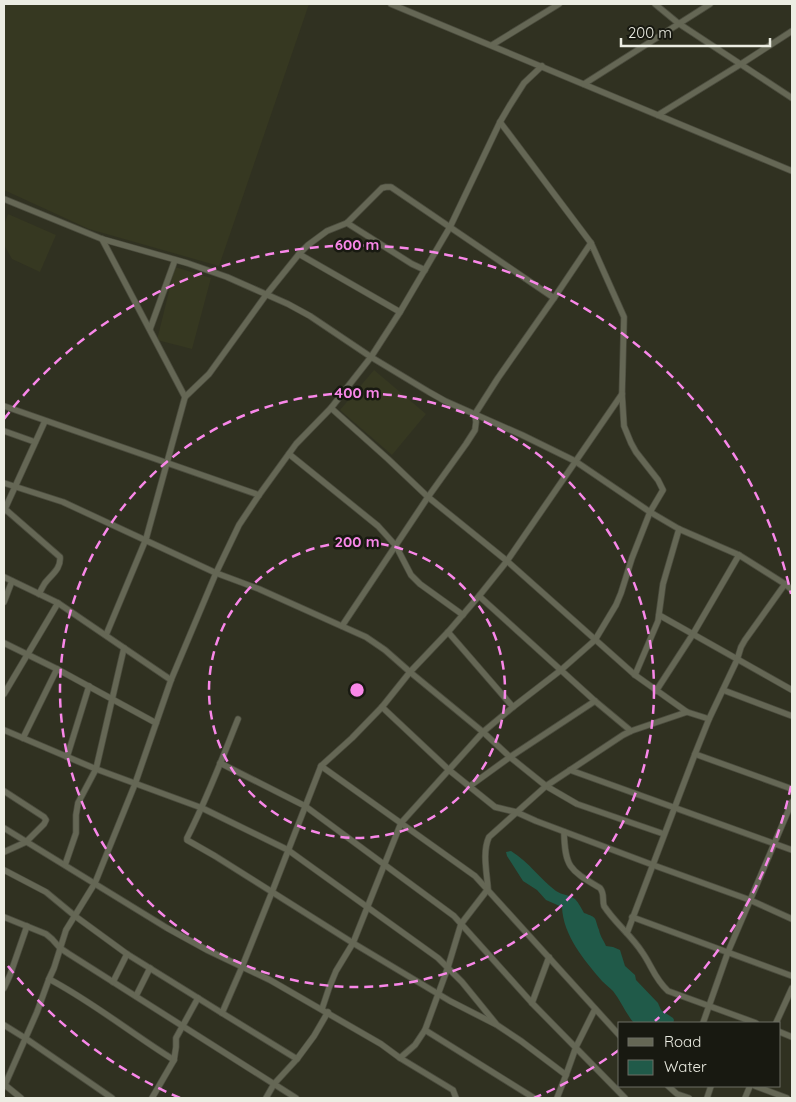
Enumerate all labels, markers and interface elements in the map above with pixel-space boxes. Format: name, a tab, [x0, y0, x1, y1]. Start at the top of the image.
scale bar	[621, 15, 770, 47]
text: 200 m	[628, 23, 672, 42]
text: 600 m	[335, 235, 379, 254]
text: 400 m	[334, 383, 380, 402]
text: 200 m	[335, 532, 380, 551]
centre of rings	[348, 681, 366, 699]
legend	[618, 1022, 781, 1087]
text: Road	[664, 1032, 701, 1051]
text: Water	[664, 1057, 707, 1076]

